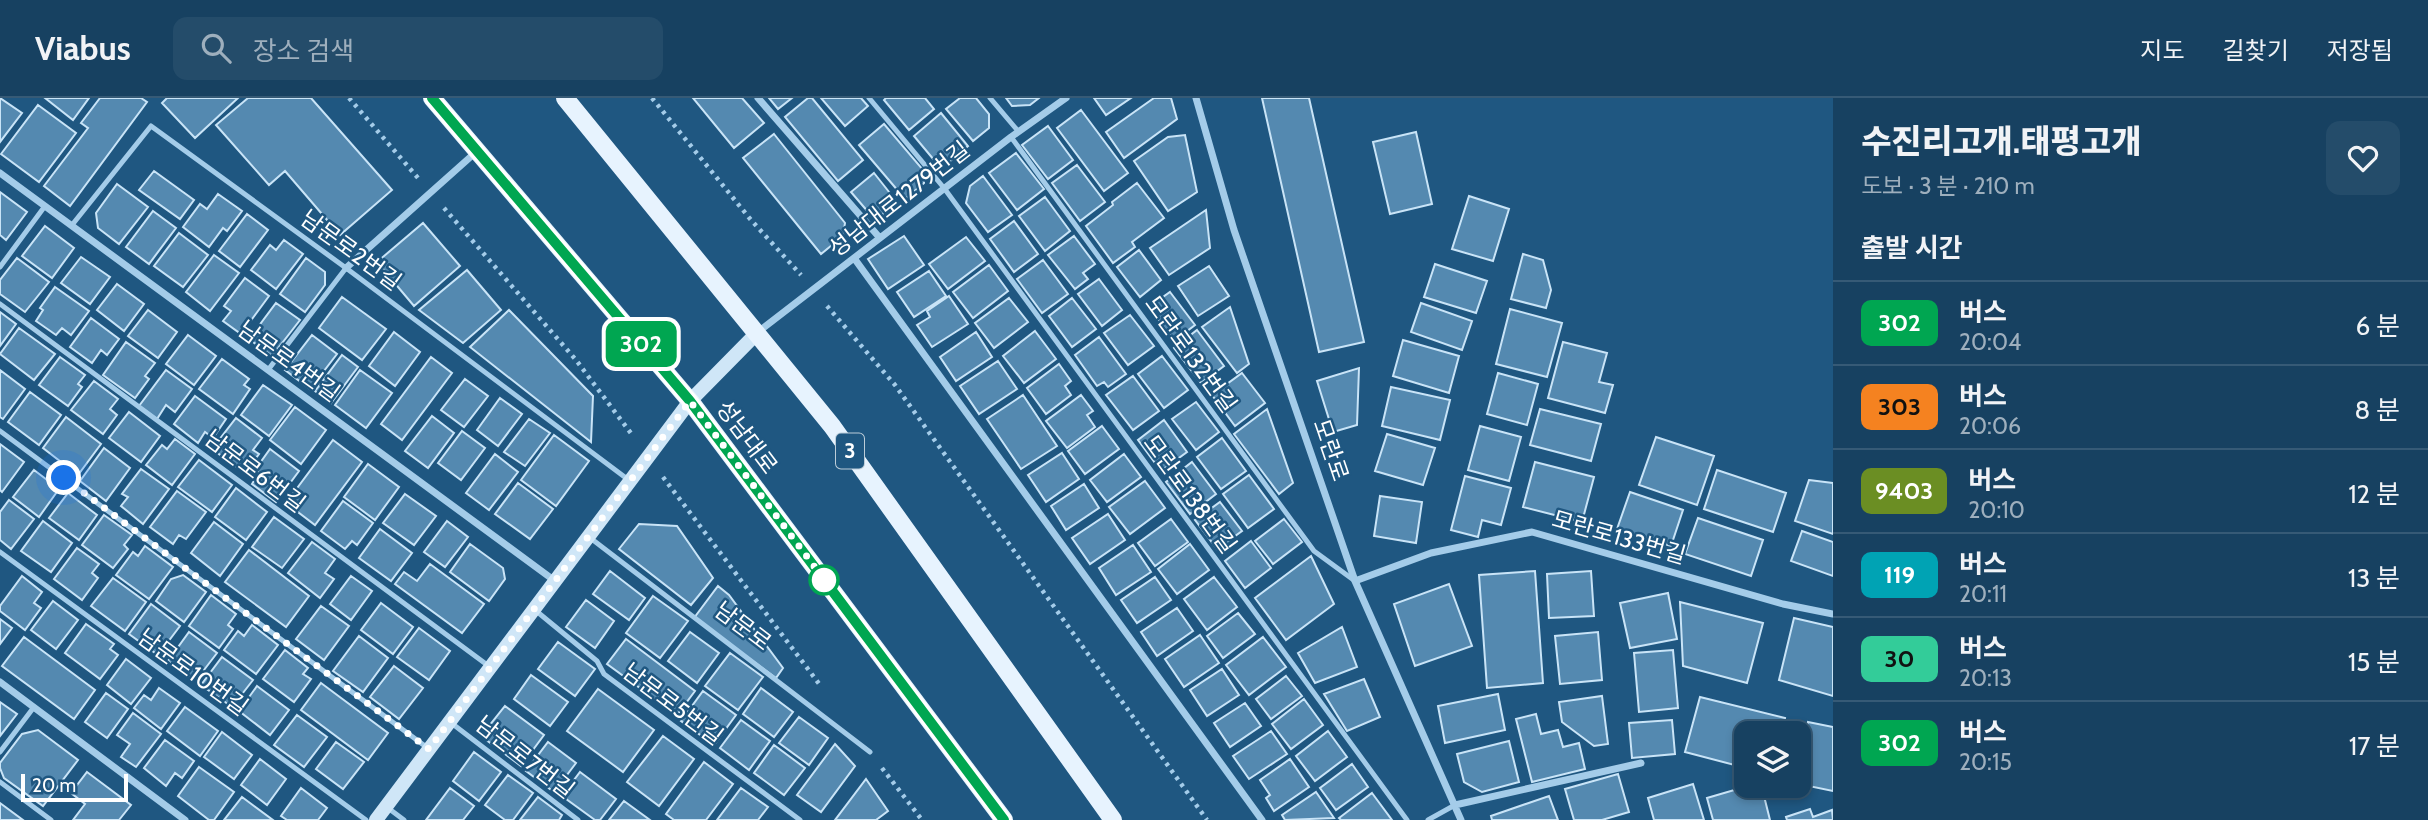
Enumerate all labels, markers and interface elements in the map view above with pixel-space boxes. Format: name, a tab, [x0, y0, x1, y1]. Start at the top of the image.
search box	[173, 17, 663, 80]
text: Viabus	[35, 28, 131, 68]
icon: search	[197, 29, 235, 67]
text: 장소 검색	[253, 35, 354, 67]
text: 지도	[2140, 36, 2185, 65]
text: 길찾기	[2223, 36, 2289, 65]
text: 저장됨	[2327, 36, 2393, 65]
text: 수진리고개.태평고개	[1861, 121, 2142, 161]
button: heart	[2326, 121, 2400, 195]
street label: 성남대로1279번길	[823, 135, 975, 263]
text: 도보 · 3 분 · 210 m	[1861, 172, 2035, 200]
street label: 남문로2번길	[295, 204, 407, 296]
text: 출발 시간	[1861, 232, 1963, 264]
street label: 모란로132번길	[1139, 290, 1243, 418]
text: 버스	[1959, 296, 2007, 328]
text: 302	[1878, 308, 1921, 337]
text: 6 분	[2355, 310, 2400, 342]
street label: 남문로4번길	[233, 315, 345, 407]
line badge: 302	[601, 321, 681, 367]
text: 20:04	[1959, 328, 2021, 356]
text: 302	[620, 329, 662, 358]
text: 버스	[1959, 380, 2007, 412]
text: 303	[1878, 392, 1921, 421]
text: 8 분	[2354, 394, 2400, 426]
street label: 성남대로	[710, 395, 784, 479]
text: 20:06	[1959, 412, 2021, 440]
street label: 모란로	[1307, 415, 1355, 485]
street label: 남문로6번길	[199, 424, 311, 518]
street label: 모란로138번길	[1138, 429, 1242, 559]
road number: 3	[836, 434, 864, 468]
your location	[46, 460, 81, 495]
text: 버스	[1968, 464, 2016, 496]
text: 9403	[1875, 476, 1933, 505]
text: 12 분	[2348, 478, 2400, 510]
text: 20:10	[1968, 496, 2025, 524]
street label: 모란로133번길	[1549, 504, 1689, 570]
text: 버스	[1959, 548, 2007, 580]
text: 119	[1884, 560, 1915, 589]
text: 13 분	[2348, 562, 2400, 594]
unlabelled marker	[809, 565, 839, 595]
text: 20:11	[1959, 580, 2007, 608]
street label: 남문로	[709, 596, 777, 656]
street label: 남문로10번길	[132, 623, 254, 721]
text: 버스	[1959, 632, 2007, 664]
text: 30	[1885, 644, 1914, 673]
text: 15 분	[2348, 646, 2400, 678]
street label: 남문로5번길	[617, 657, 729, 751]
text: 20:13	[1959, 664, 2012, 692]
street label: 남문로7번길	[470, 710, 580, 804]
text: 버스	[1959, 716, 2007, 748]
map controls	[1734, 721, 1811, 798]
button: layers	[1734, 721, 1811, 798]
text: 302	[1878, 728, 1921, 757]
text: 17 분	[2349, 730, 2400, 762]
text: 20:15	[1959, 748, 2012, 776]
scale bar	[21, 771, 128, 803]
text: 20 m	[32, 774, 76, 797]

